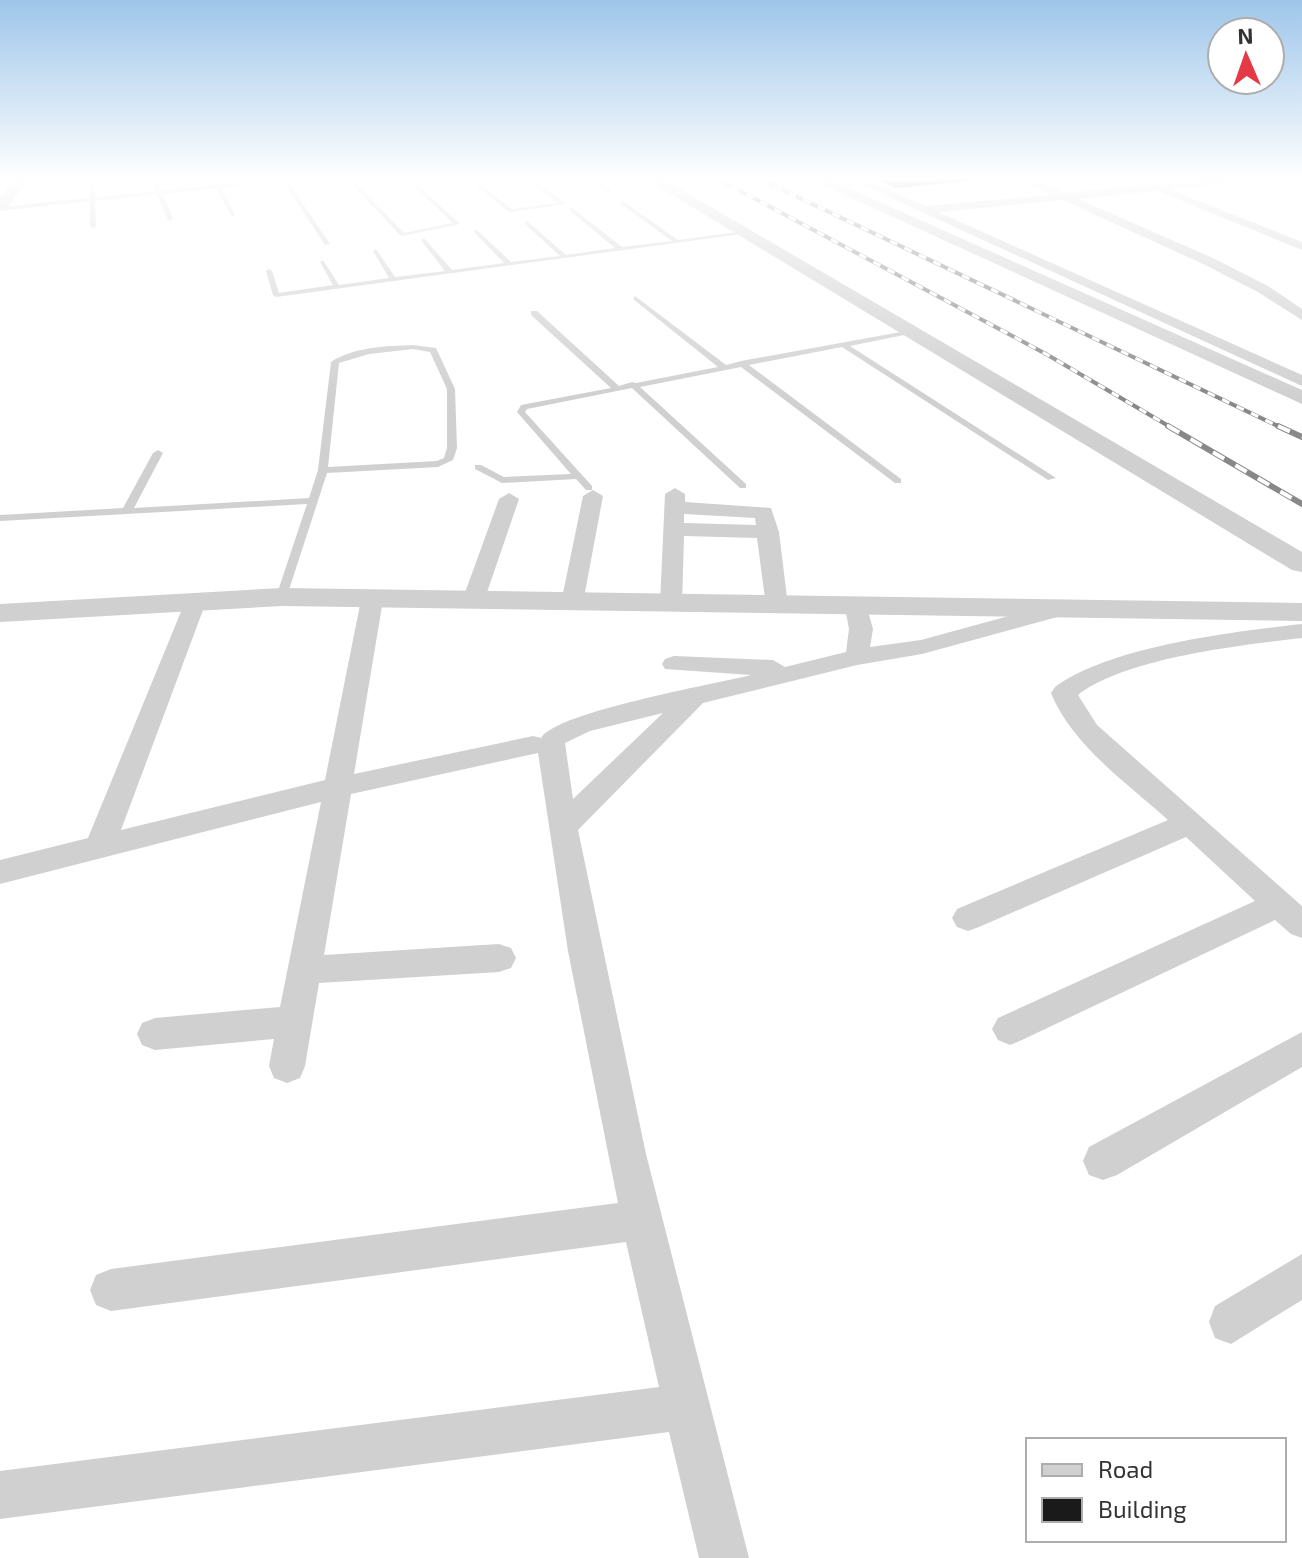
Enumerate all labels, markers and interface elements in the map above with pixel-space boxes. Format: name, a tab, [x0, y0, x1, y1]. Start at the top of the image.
north arrow	[1206, 16, 1286, 96]
text: N	[1237, 22, 1254, 48]
legend	[1026, 1438, 1286, 1542]
text: Road	[1098, 1454, 1153, 1483]
text: Building	[1098, 1494, 1187, 1523]

